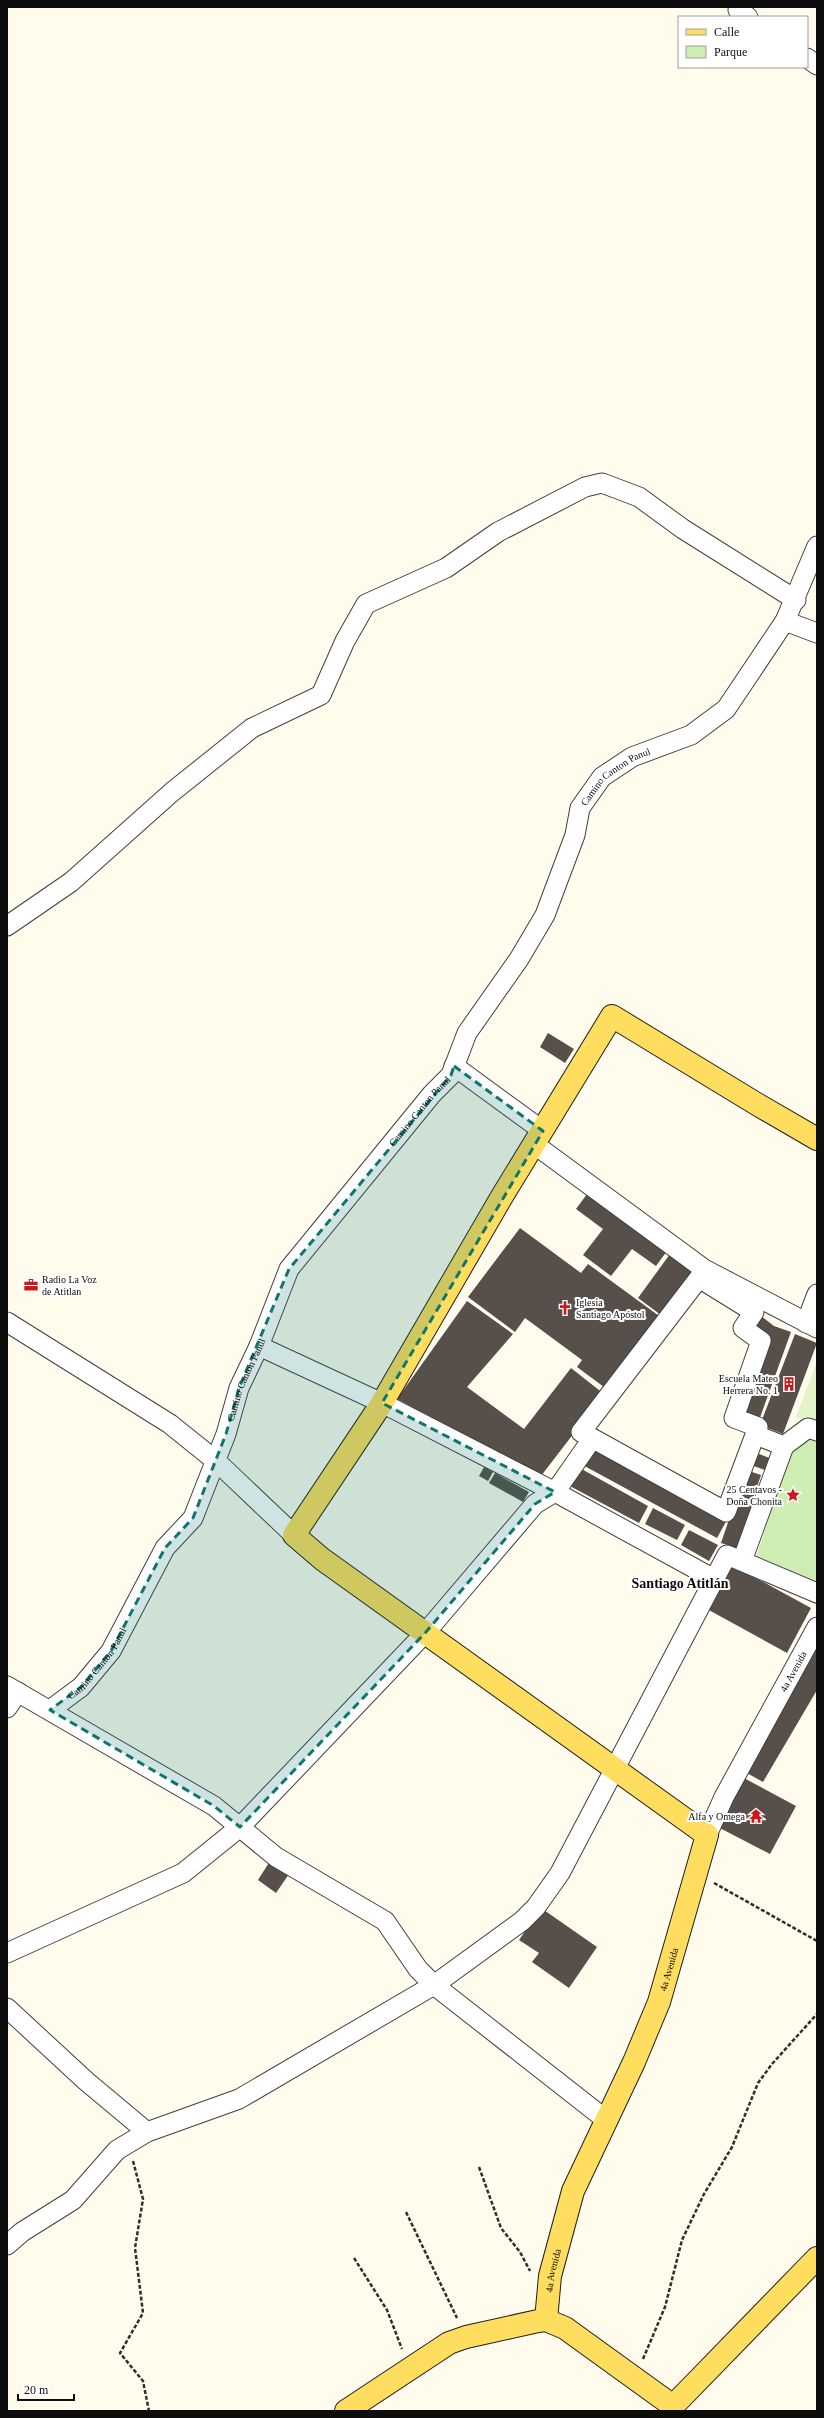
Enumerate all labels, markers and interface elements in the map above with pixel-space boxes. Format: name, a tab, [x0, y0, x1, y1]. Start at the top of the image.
legend	[678, 16, 808, 68]
text: Calle	[714, 25, 739, 39]
text: Parque	[714, 45, 747, 59]
street label: Camino Canton Panul	[579, 746, 652, 808]
street label: Camino Canton Panul	[387, 1074, 453, 1148]
place label: Radio La Voz de Atitlan	[42, 1274, 97, 1297]
office icon: Radio La Voz de Atitlan	[23, 1277, 39, 1293]
place label: Iglesia Santiago Apóstol	[576, 1297, 645, 1320]
church icon: Iglesia Santiago Apóstol	[557, 1300, 573, 1316]
street label: Camino Canton Panul	[225, 1337, 268, 1422]
place label: Escuela Mateo Herrera No. 1	[719, 1373, 778, 1396]
building icon: Escuela Mateo Herrera No. 1	[781, 1376, 797, 1392]
place label: 25 Centavos - Doña Chonita	[726, 1484, 783, 1507]
place icon: 25 Centavos - Doña Chonita	[785, 1487, 801, 1503]
district label: Santiago Atitlán	[632, 1576, 729, 1591]
street label: Camino Canton Panul	[65, 1626, 128, 1701]
street label: 4a Avenida	[778, 1649, 809, 1694]
temple icon: Alfa y Omega	[748, 1808, 764, 1824]
place label: Alfa y Omega	[688, 1811, 746, 1822]
street label: 4a Avenida	[657, 1946, 680, 1992]
street label: 4a Avenida	[544, 2247, 563, 2293]
scale bar	[18, 2376, 74, 2402]
text: 20 m	[24, 2383, 49, 2397]

